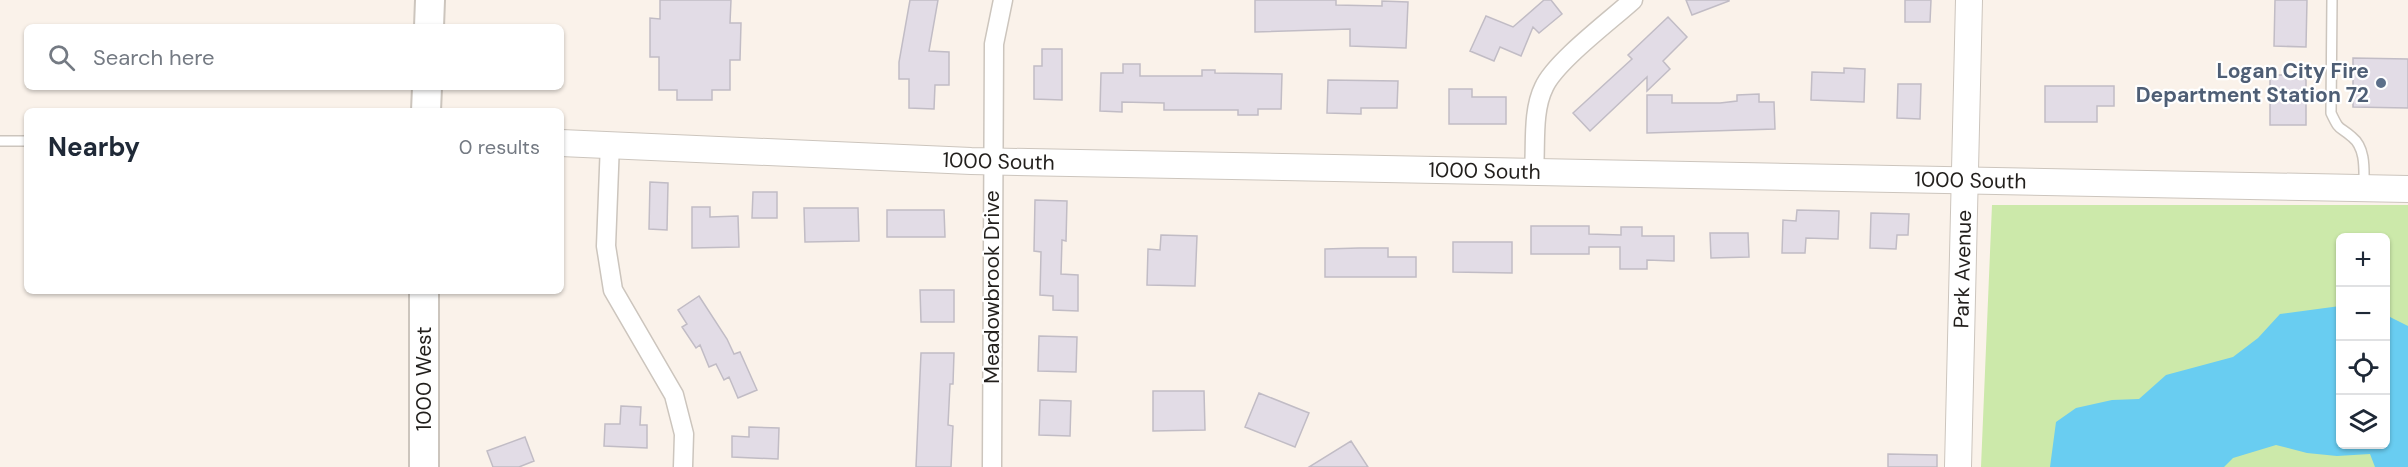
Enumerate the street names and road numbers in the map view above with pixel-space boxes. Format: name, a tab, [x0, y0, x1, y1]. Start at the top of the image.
street label: 1000 South	[942, 146, 1055, 177]
street label: 1000 South	[1428, 156, 1541, 186]
street label: 1000 South	[1914, 165, 2027, 196]
street label: Meadowbrook Drive	[978, 190, 1006, 384]
street label: Park Avenue	[1947, 209, 1978, 329]
street label: 1000 West	[410, 327, 438, 431]

